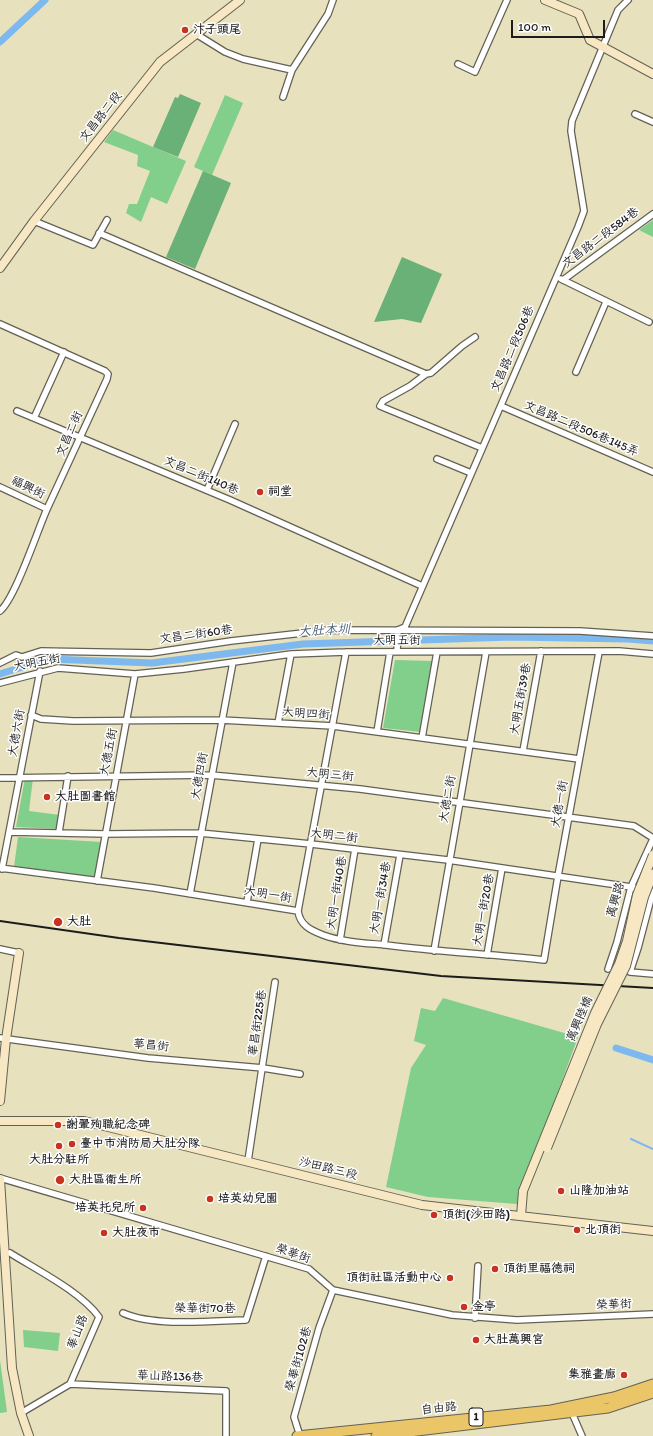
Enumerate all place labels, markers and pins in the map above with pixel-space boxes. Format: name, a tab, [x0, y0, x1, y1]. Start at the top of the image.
place label: 汴子頭尾	[193, 23, 241, 37]
marker: 汴子頭尾	[180, 25, 190, 35]
place label: 祠堂	[268, 485, 292, 499]
marker: 祠堂	[255, 487, 265, 497]
place label: 大肚圖書館	[55, 790, 115, 804]
marker: 大肚圖書館	[42, 792, 52, 802]
place label: 大肚	[67, 915, 91, 929]
marker: 大肚	[52, 916, 64, 928]
place label: 謝翬殉職紀念碑	[66, 1118, 150, 1132]
marker: 謝翬殉職紀念碑	[53, 1120, 63, 1130]
place label: 臺中市消防局大肚分隊	[80, 1137, 200, 1151]
marker: 臺中市消防局大肚分隊	[67, 1139, 77, 1149]
marker: 大肚分駐所	[54, 1141, 64, 1151]
place label: 大肚分駐所	[29, 1153, 89, 1167]
place label: 大肚區衛生所	[69, 1173, 141, 1187]
marker: 大肚區衛生所	[54, 1174, 66, 1186]
place label: 山隆加油站	[569, 1184, 629, 1198]
marker: 山隆加油站	[556, 1186, 566, 1196]
place label: 培英幼兒園	[218, 1192, 278, 1206]
marker: 培英幼兒園	[205, 1194, 215, 1204]
place label: 培英托兒所	[75, 1201, 135, 1215]
marker: 培英托兒所	[138, 1203, 148, 1213]
place label: 頂街(沙田路)	[442, 1208, 510, 1222]
marker: 頂街(沙田路)	[429, 1210, 439, 1220]
place label: 北頂街	[585, 1223, 621, 1237]
marker: 北頂街	[572, 1225, 582, 1235]
place label: 大肚夜市	[112, 1226, 160, 1240]
marker: 大肚夜市	[99, 1228, 109, 1238]
place label: 頂街里福德祠	[503, 1262, 575, 1276]
marker: 頂街里福德祠	[490, 1264, 500, 1274]
place label: 頂街社區活動中心	[346, 1271, 442, 1285]
marker: 頂街社區活動中心	[445, 1273, 455, 1283]
place label: 金亭	[472, 1300, 496, 1314]
marker: 金亭	[459, 1302, 469, 1312]
place label: 大肚萬興宮	[484, 1333, 544, 1347]
marker: 大肚萬興宮	[471, 1335, 481, 1345]
place label: 集雅畫廊	[568, 1368, 616, 1382]
marker: 集雅畫廊	[619, 1370, 629, 1380]

